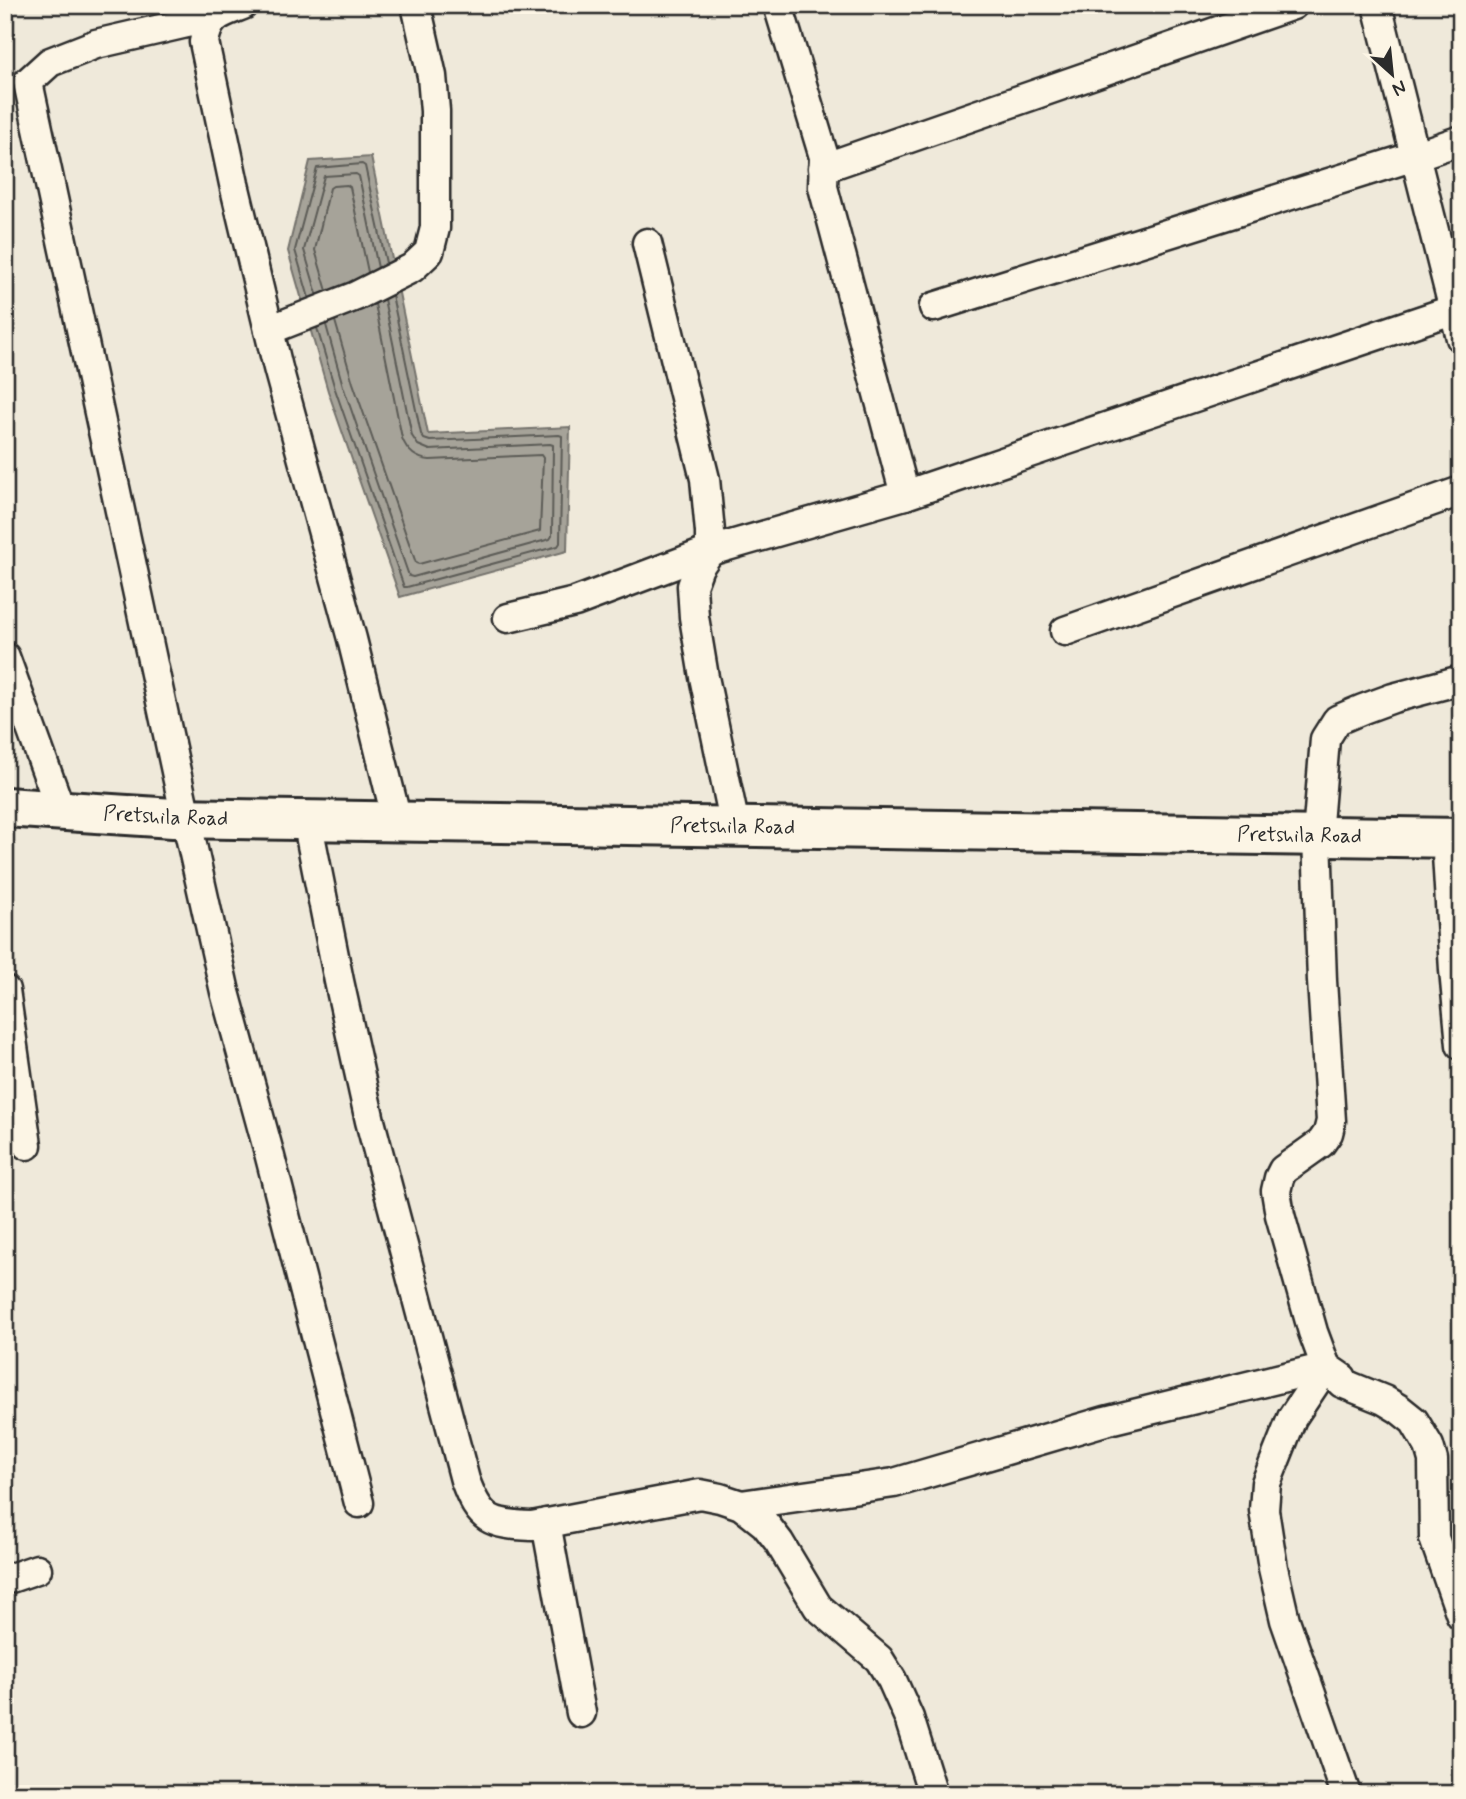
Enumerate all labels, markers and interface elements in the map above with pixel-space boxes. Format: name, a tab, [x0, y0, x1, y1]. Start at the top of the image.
north arrow	[1358, 38, 1428, 108]
text: N	[1388, 74, 1410, 102]
street label: Pretshila Road	[102, 799, 228, 833]
street label: Pretshila Road	[670, 812, 795, 842]
street label: Pretshila Road	[1237, 821, 1362, 850]

